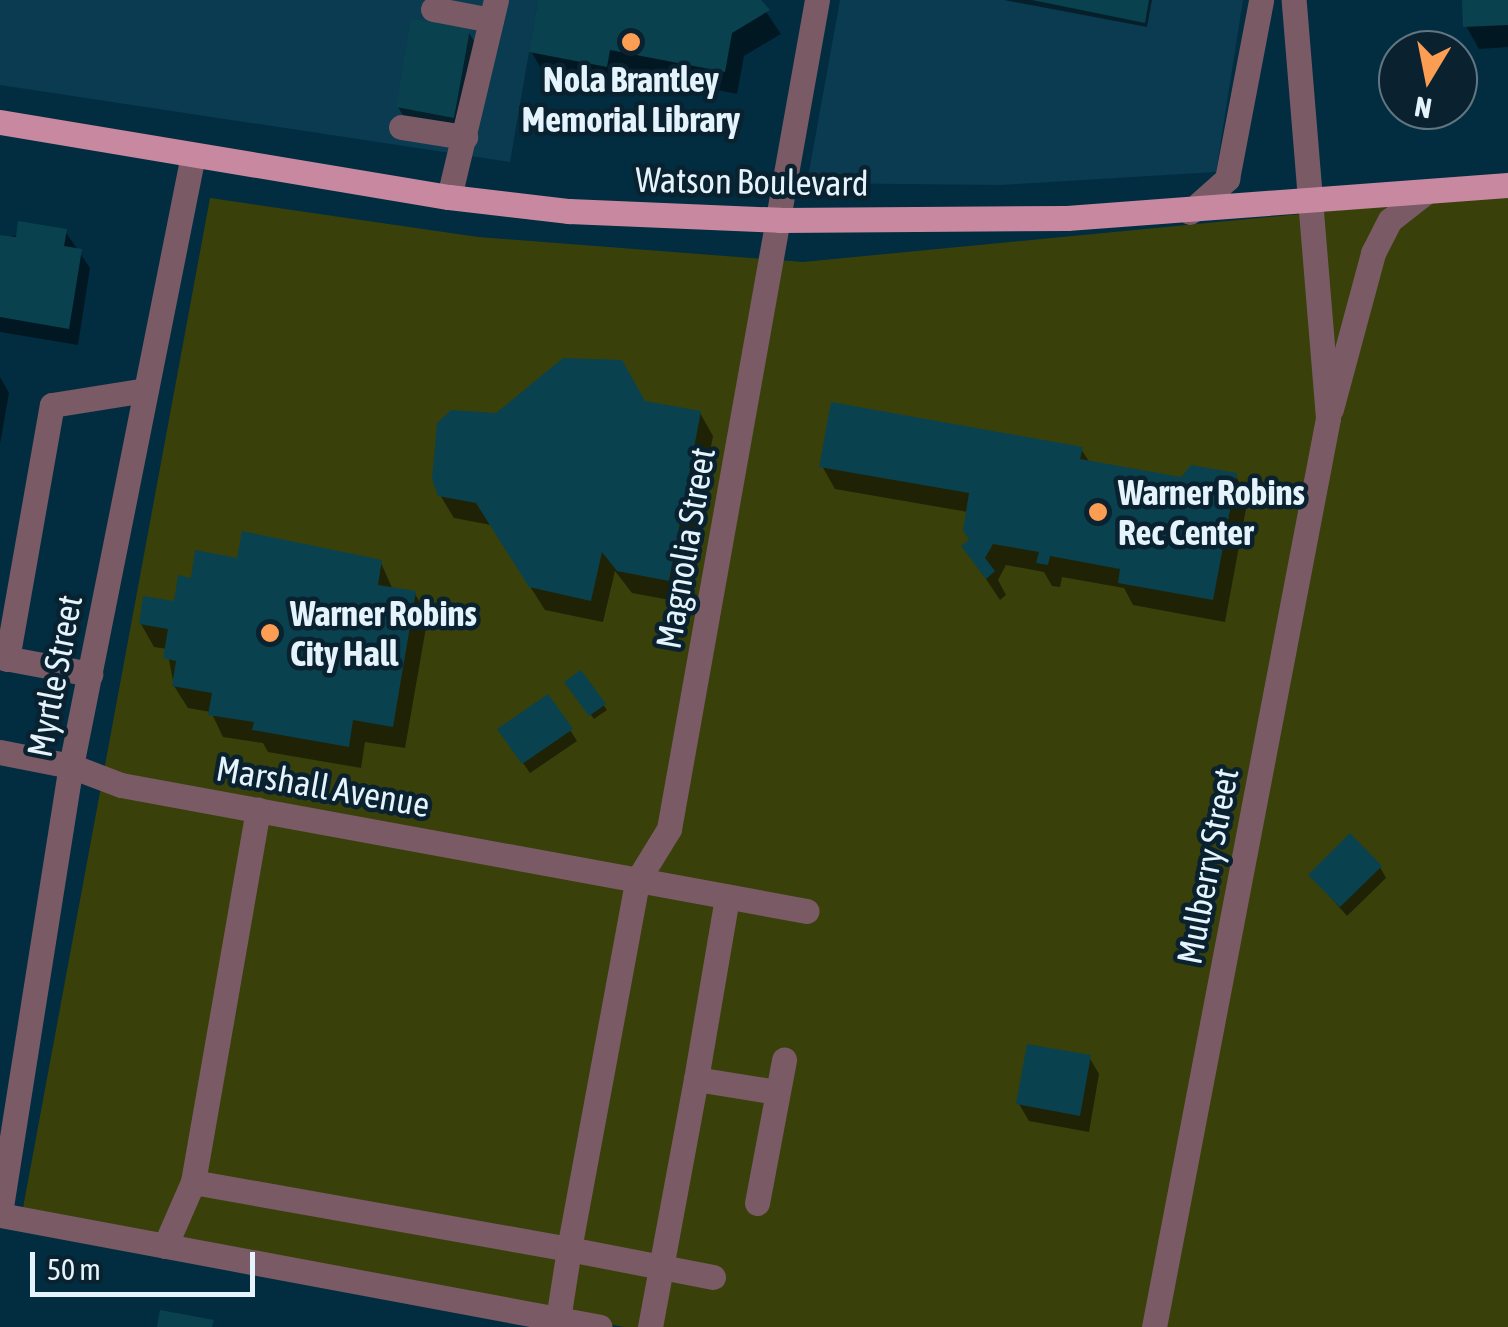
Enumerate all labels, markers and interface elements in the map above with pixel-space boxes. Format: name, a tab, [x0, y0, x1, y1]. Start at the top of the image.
north arrow	[1378, 30, 1478, 130]
marker: Nola Brantley Memorial Library	[620, 31, 642, 53]
place label: Nola Brantley Memorial Library	[522, 58, 740, 140]
text: N	[1412, 90, 1434, 125]
street label: Watson Boulevard	[635, 158, 869, 204]
street label: Magnolia Street	[647, 444, 723, 652]
place label: Warner Robins Rec Center	[1118, 471, 1305, 553]
marker: Warner Robins Rec Center	[1087, 501, 1109, 523]
street label: Myrtle Street	[18, 591, 90, 761]
place label: Warner Robins City Hall	[290, 592, 477, 674]
marker: Warner Robins City Hall	[259, 622, 281, 644]
street label: Marshall Avenue	[213, 747, 433, 825]
street label: Mulberry Street	[1167, 764, 1247, 968]
scale bar	[35, 1232, 260, 1294]
text: 50 m	[47, 1252, 101, 1286]

